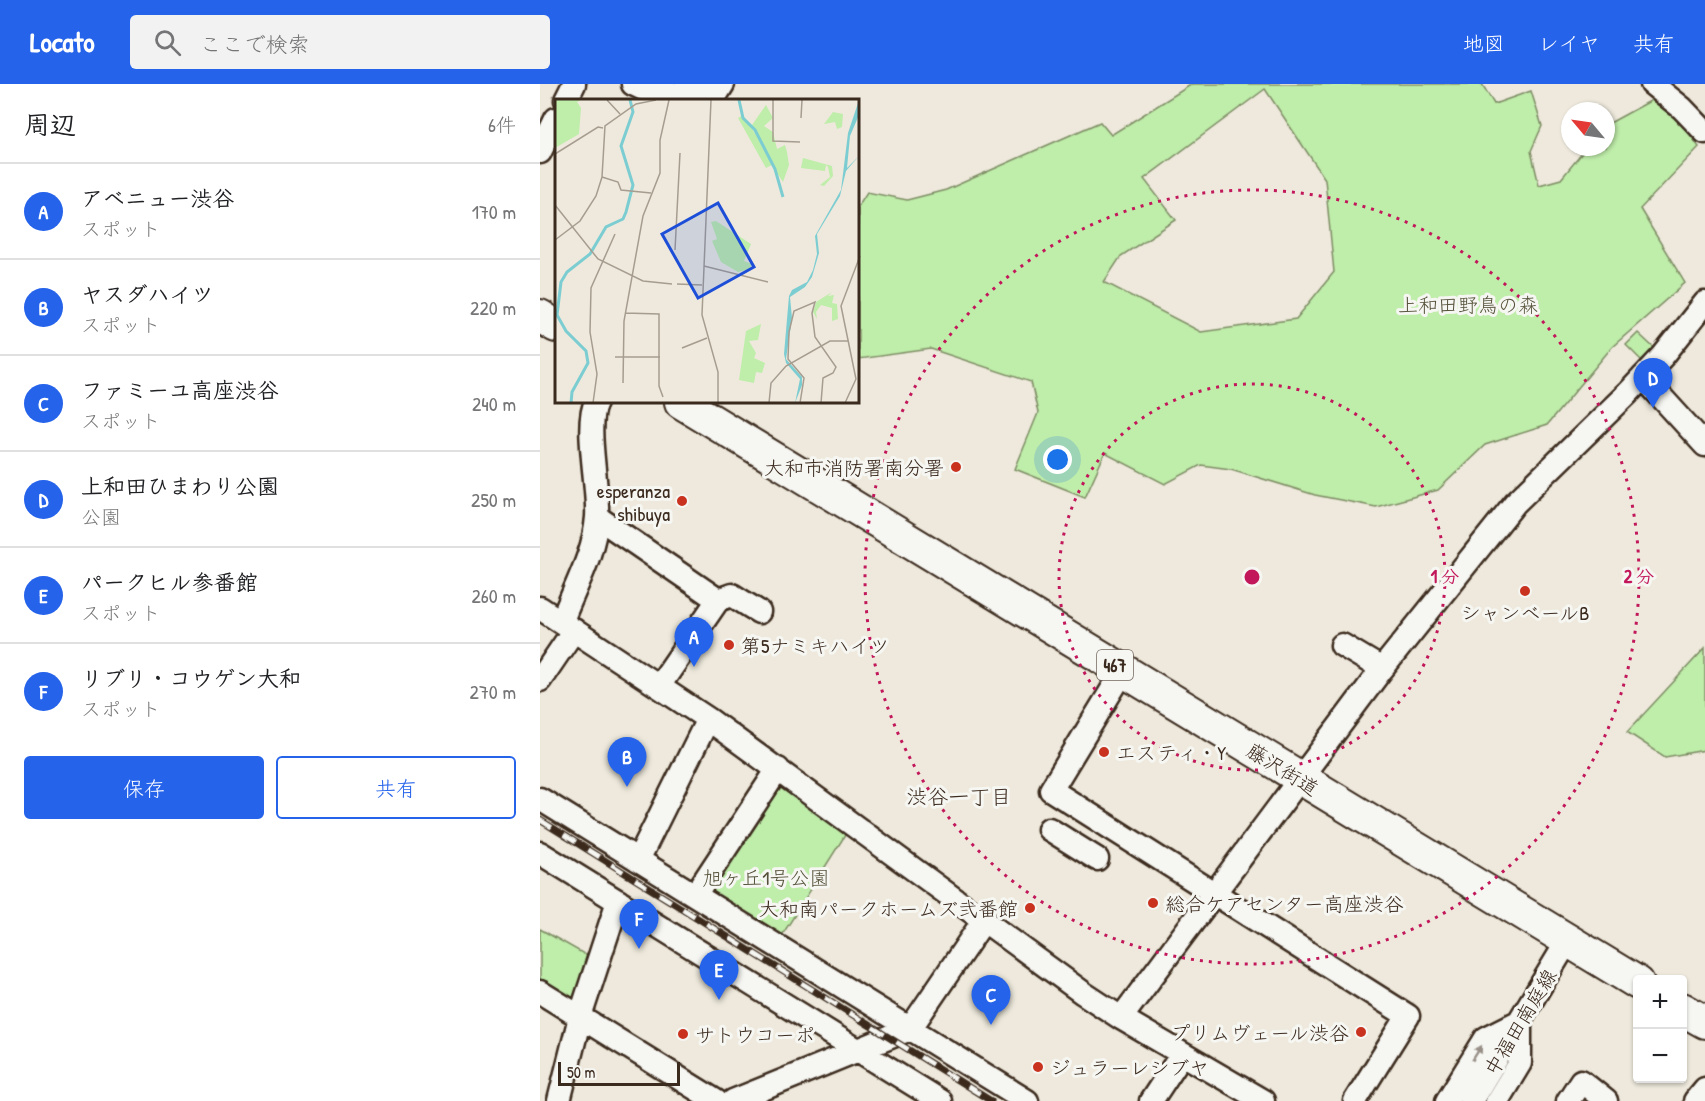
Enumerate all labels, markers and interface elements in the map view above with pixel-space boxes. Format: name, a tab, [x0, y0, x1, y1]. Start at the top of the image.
search box	[130, 15, 550, 69]
text: Locato	[30, 23, 94, 61]
icon: search	[151, 26, 184, 59]
text: ここで検索	[199, 29, 309, 59]
text: 地図	[1463, 29, 1505, 58]
text: レイヤ	[1538, 29, 1600, 58]
text: 共有	[1633, 29, 1675, 58]
inset map	[555, 99, 860, 404]
north arrow	[1561, 102, 1615, 156]
text: 周辺	[24, 107, 76, 142]
text: 6件	[488, 111, 516, 138]
text: アベニュー渋谷	[81, 183, 235, 213]
text: A	[39, 198, 48, 225]
text: 170 m	[472, 198, 516, 225]
text: スポット	[81, 215, 161, 242]
text: ヤスダハイツ	[81, 279, 213, 309]
park label: 上和田野鳥の森	[1398, 291, 1538, 318]
text: B	[38, 294, 49, 321]
text: 220 m	[470, 294, 516, 321]
text: スポット	[81, 311, 161, 338]
pin: D	[1634, 358, 1672, 408]
text: ファミーユ高座渋谷	[81, 375, 279, 405]
text: C	[38, 390, 49, 417]
text: 240 m	[472, 390, 516, 417]
text: スポット	[81, 407, 161, 434]
your location	[1043, 445, 1072, 474]
place label: 大和市消防署南分署	[764, 454, 944, 481]
marker: 大和市消防署南分署	[949, 460, 963, 474]
text: 上和田ひまわり公園	[81, 471, 279, 501]
place label: esperanza shibuya	[597, 477, 670, 527]
text: D	[39, 486, 48, 513]
text: 250 m	[471, 486, 516, 513]
marker: esperanza shibuya	[675, 494, 689, 508]
text: 公園	[81, 503, 121, 530]
text: 1 分	[1431, 564, 1459, 589]
text: 2 分	[1624, 564, 1654, 589]
text: パークヒル参番館	[81, 567, 257, 597]
centre of rings	[1242, 567, 1262, 587]
text: E	[39, 582, 48, 609]
text: 260 m	[472, 582, 516, 609]
marker: シャンベールB	[1518, 584, 1532, 598]
text: スポット	[81, 599, 161, 626]
place label: シャンベールB	[1461, 599, 1589, 626]
pin: A	[674, 618, 714, 667]
place label: 第5ナミキハイツ	[741, 632, 889, 659]
marker: 第5ナミキハイツ	[722, 638, 736, 652]
road number: 467	[1097, 650, 1133, 680]
text: リブリ・コウゲン大和	[81, 663, 301, 693]
text: F	[40, 678, 47, 705]
text: 270 m	[470, 678, 516, 705]
text: スポット	[81, 695, 161, 722]
street label: 藤沢街道	[1242, 736, 1324, 802]
pin: B	[608, 738, 646, 787]
place label: エスティ・Y	[1116, 739, 1226, 766]
marker: エスティ・Y	[1097, 745, 1111, 759]
button: 保存	[24, 756, 264, 819]
button: 共有	[276, 756, 516, 819]
district label: 渋谷一丁目	[907, 782, 1012, 811]
park label: 旭ヶ丘1号公園	[702, 864, 830, 891]
place label: 総合ケアセンター高座渋谷	[1165, 890, 1404, 917]
place label: 大和南パークホームズ弐番館	[759, 895, 1018, 922]
marker: 総合ケアセンター高座渋谷	[1146, 896, 1160, 910]
pin: F	[620, 900, 658, 949]
marker: 大和南パークホームズ弐番館	[1023, 901, 1037, 915]
pin: E	[700, 950, 738, 1000]
street label: 中福田南庭線	[1478, 964, 1562, 1080]
map controls	[1633, 975, 1687, 1083]
button: +	[1633, 975, 1687, 1029]
pin: C	[972, 976, 1010, 1025]
place label: プリムヴェール渋谷	[1170, 1019, 1349, 1046]
place label: サトウコーポ	[695, 1021, 815, 1048]
marker: プリムヴェール渋谷	[1354, 1025, 1368, 1039]
marker: サトウコーポ	[676, 1027, 690, 1041]
button: −	[1633, 1029, 1687, 1083]
one-way arrow	[1471, 1045, 1482, 1061]
place label: ジュラーレシブヤ	[1050, 1054, 1209, 1081]
scale bar	[558, 1059, 680, 1086]
marker: ジュラーレシブヤ	[1031, 1060, 1045, 1074]
text: 50 m	[567, 1061, 596, 1083]

